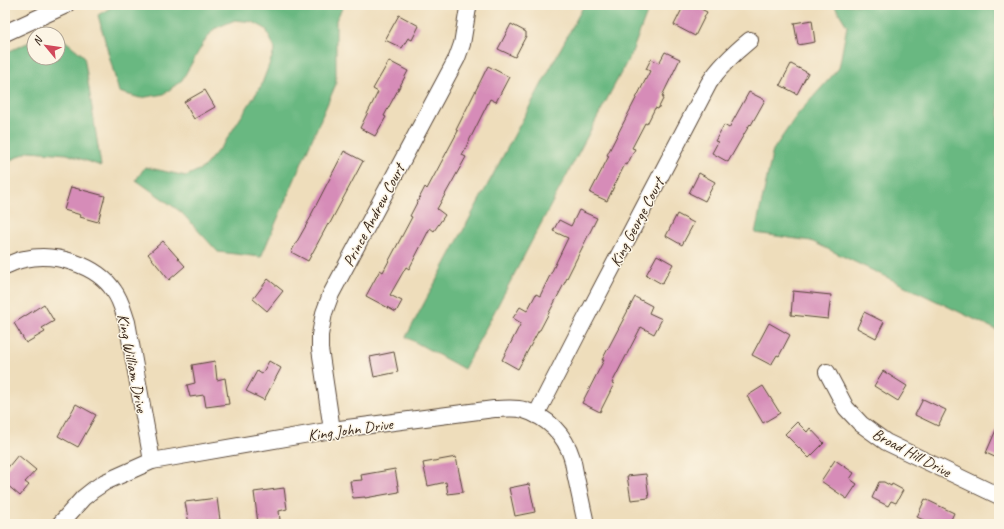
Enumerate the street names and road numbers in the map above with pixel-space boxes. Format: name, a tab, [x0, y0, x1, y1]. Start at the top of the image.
street label: Prince Andrew Court	[338, 158, 411, 270]
street label: King George Court	[605, 172, 670, 270]
street label: King William Drive	[113, 312, 152, 416]
street label: King John Drive	[307, 414, 396, 446]
street label: Broad Hill Drive	[869, 424, 956, 483]

